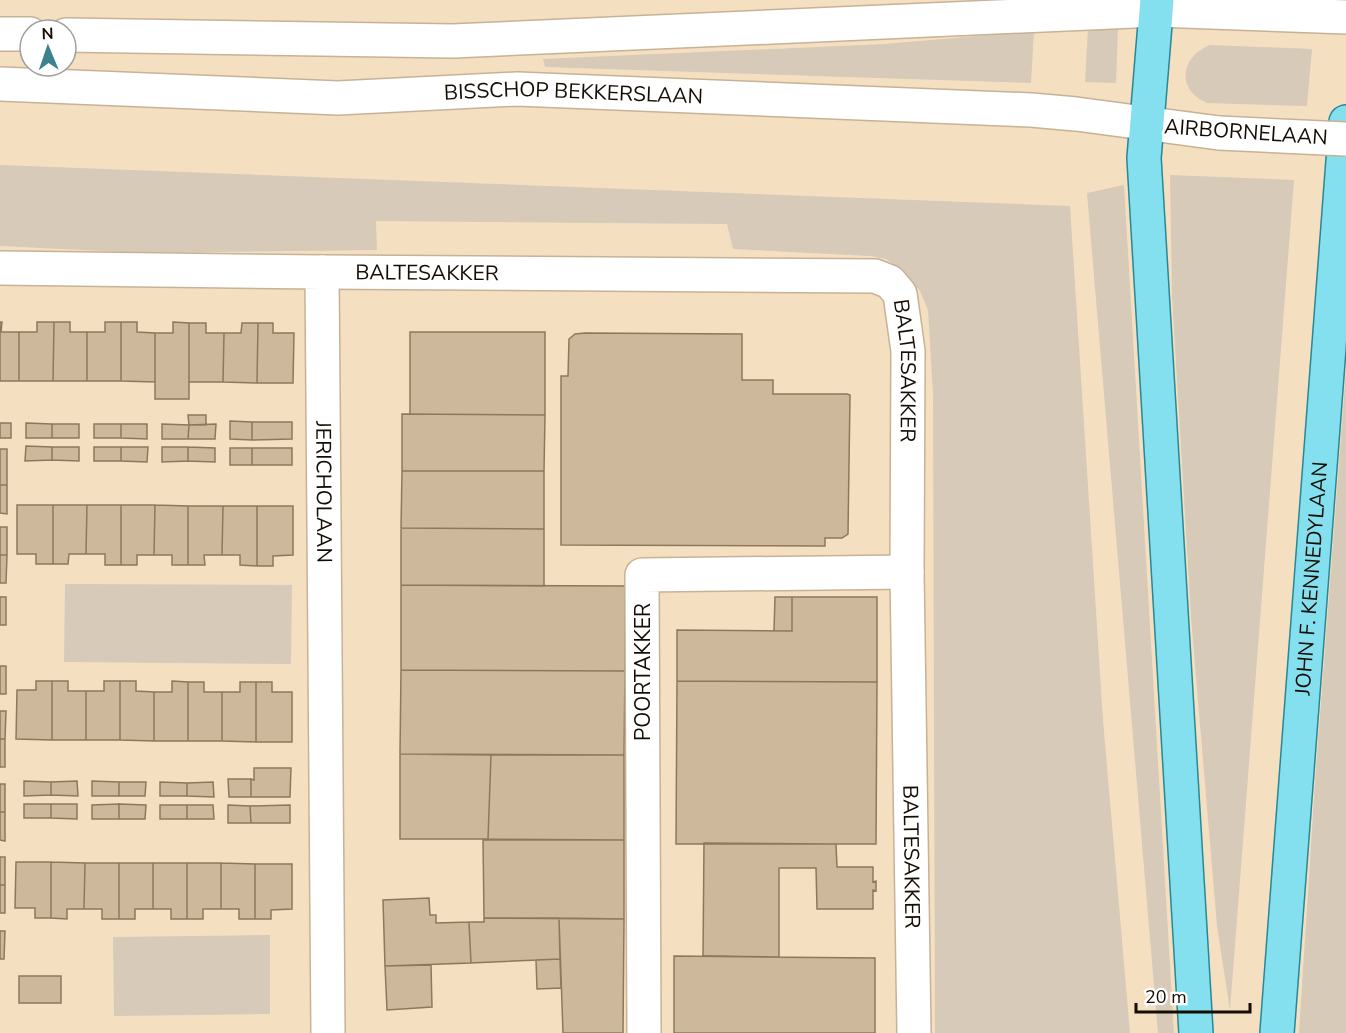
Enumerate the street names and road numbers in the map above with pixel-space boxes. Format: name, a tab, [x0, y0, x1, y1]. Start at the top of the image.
street label: BISSCHOP BEKKERSLAAN	[443, 75, 704, 111]
street label: AIRBORNELAAN	[1163, 112, 1329, 152]
street label: BALTESAKKER	[355, 258, 499, 287]
street label: BALTESAKKER	[887, 297, 922, 442]
street label: JERICHOLAAN	[309, 420, 338, 563]
street label: JOHN F. KENNEDYLAAN	[1289, 460, 1334, 697]
street label: POORTAKKER	[629, 603, 657, 741]
street label: BALTESAKKER	[896, 785, 926, 929]

